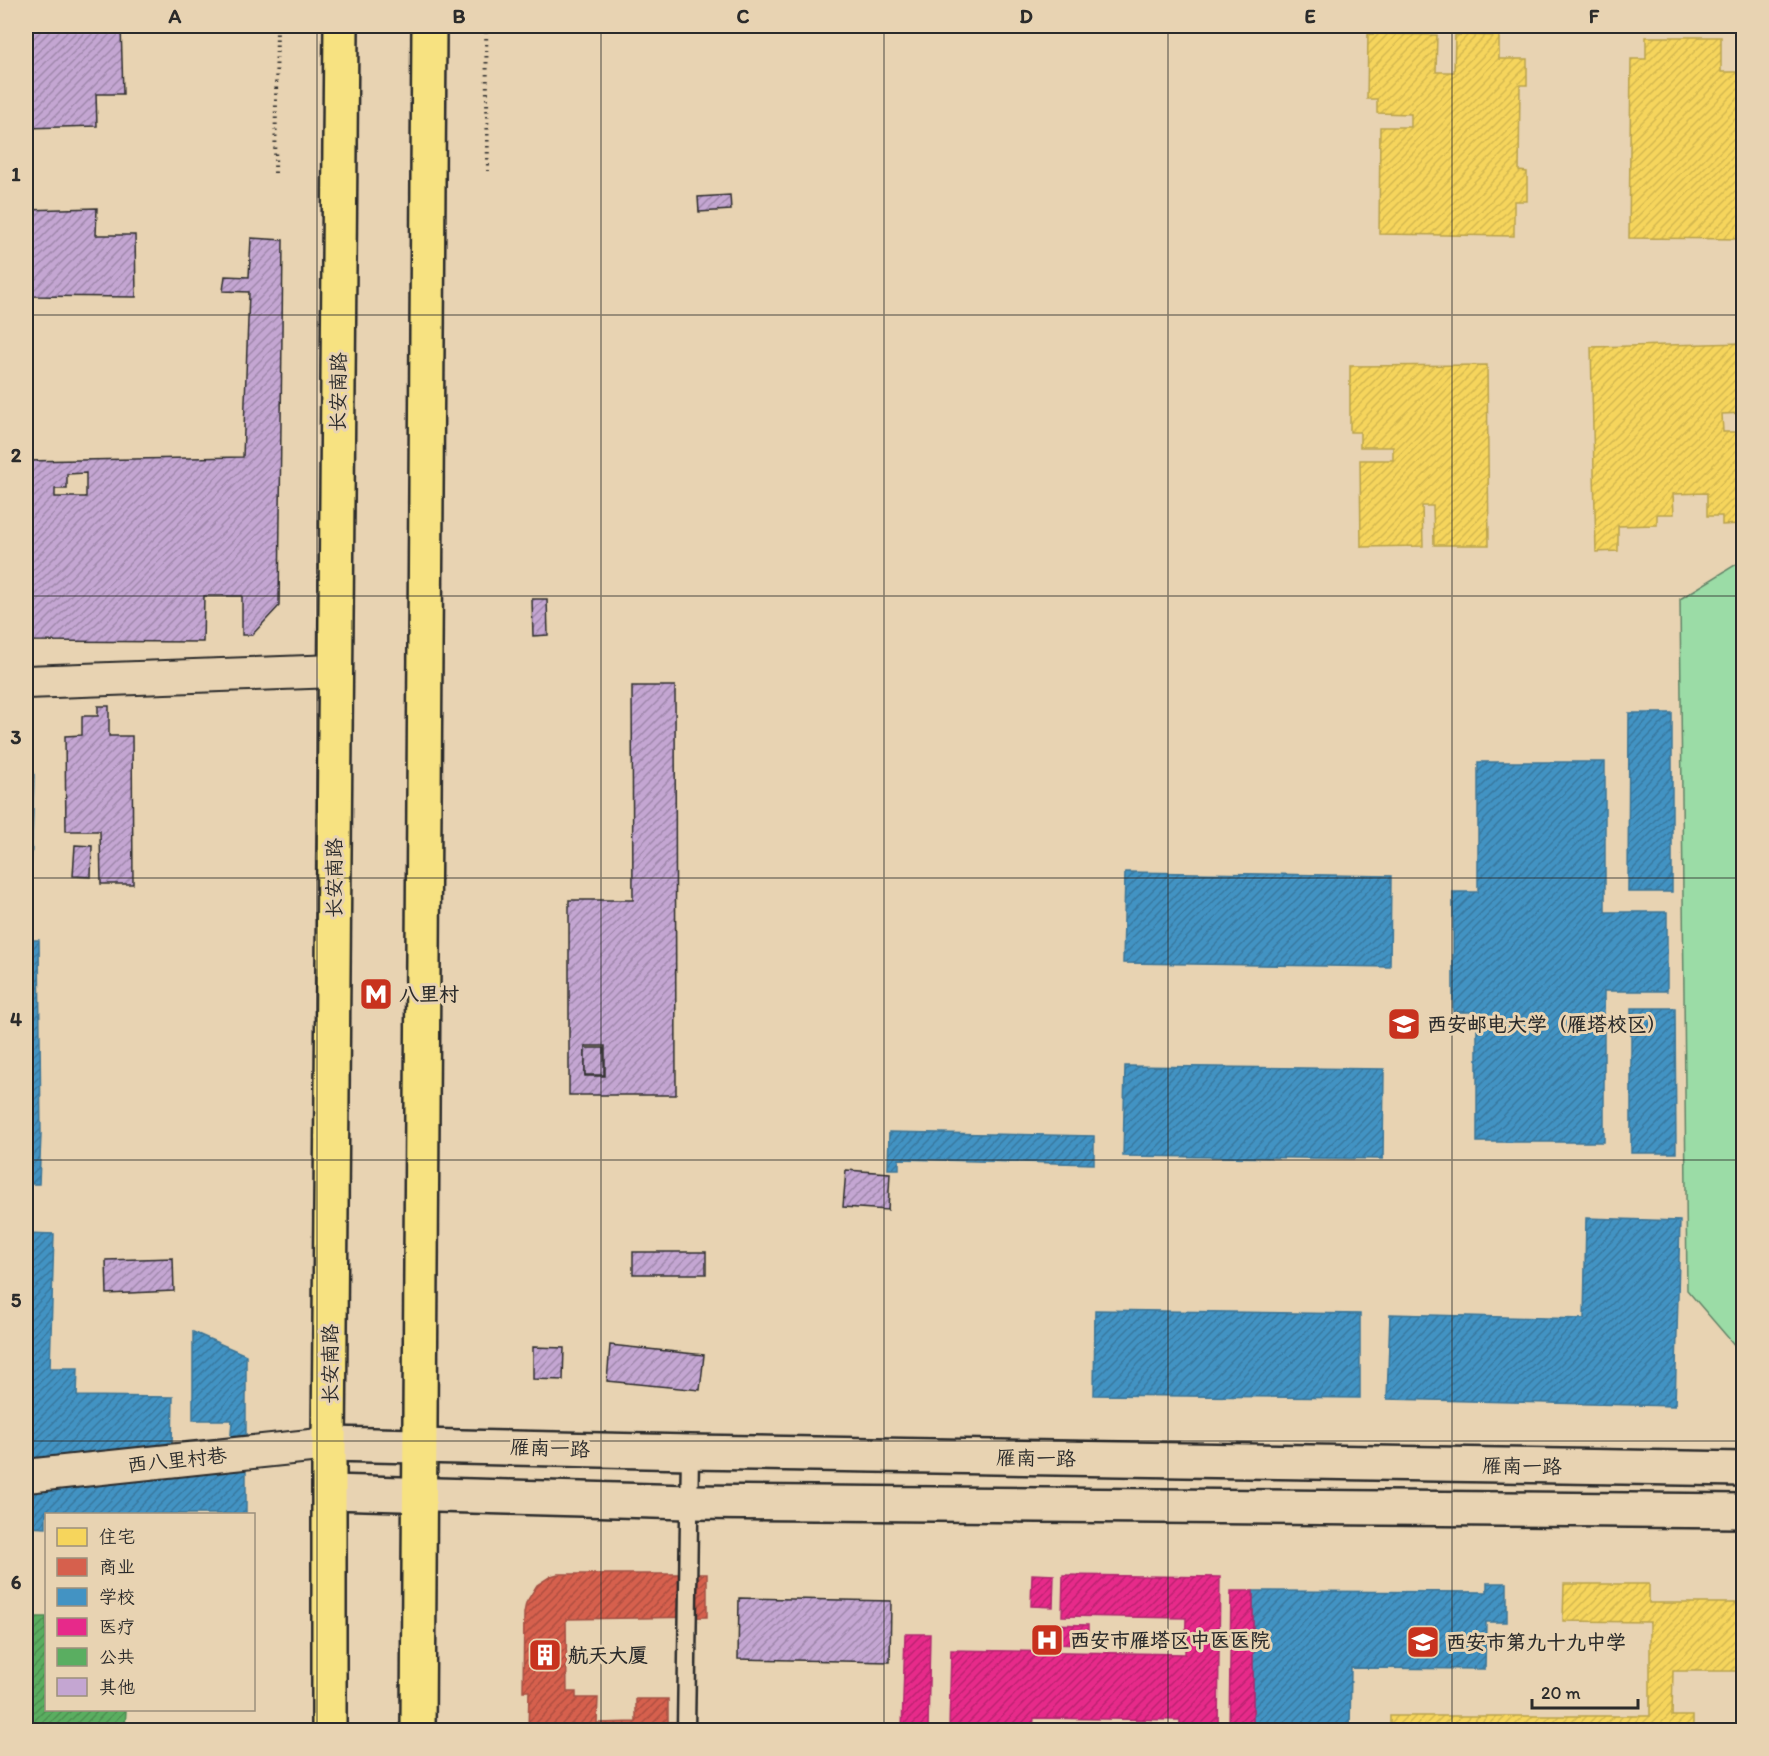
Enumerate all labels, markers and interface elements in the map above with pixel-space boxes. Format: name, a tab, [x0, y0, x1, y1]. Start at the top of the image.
text: A	[168, 4, 182, 28]
text: B	[453, 4, 466, 28]
text: C	[737, 4, 750, 28]
text: D	[1019, 4, 1033, 28]
text: E	[1304, 4, 1316, 28]
text: F	[1589, 4, 1600, 28]
text: 1	[11, 162, 21, 186]
street label: 长安南路	[325, 351, 351, 432]
text: 2	[11, 443, 22, 467]
text: 3	[11, 725, 22, 749]
street label: 长安南路	[322, 837, 346, 918]
metro station icon: 八里村	[358, 976, 394, 1012]
place label: 八里村	[399, 982, 459, 1006]
school or university icon: 西安邮电大学（雁塔校区）	[1386, 1006, 1422, 1042]
text: 4	[10, 1007, 22, 1031]
place label: 西安邮电大学（雁塔校区）	[1427, 1012, 1667, 1036]
text: 5	[11, 1288, 22, 1312]
street label: 长安南路	[318, 1323, 342, 1404]
street label: 雁南一路	[510, 1435, 591, 1461]
street label: 西八里村巷	[126, 1443, 229, 1477]
street label: 雁南一路	[996, 1445, 1077, 1471]
street label: 雁南一路	[1482, 1453, 1563, 1479]
legend	[45, 1513, 255, 1711]
text: 住宅	[99, 1526, 135, 1548]
text: 商业	[99, 1556, 135, 1578]
text: 6	[11, 1570, 22, 1594]
text: 学校	[99, 1586, 135, 1608]
text: 医疗	[99, 1616, 135, 1638]
hospital icon: 西安市雁塔区中医医院	[1029, 1622, 1065, 1658]
school or university icon: 西安市第九十九中学	[1405, 1624, 1441, 1660]
place label: 西安市雁塔区中医医院	[1070, 1628, 1270, 1652]
place label: 西安市第九十九中学	[1446, 1630, 1626, 1654]
building icon: 航天大厦	[527, 1637, 563, 1673]
place label: 航天大厦	[568, 1643, 648, 1667]
text: 公共	[99, 1646, 135, 1668]
scale bar	[1532, 1672, 1638, 1710]
text: 其他	[99, 1676, 135, 1698]
text: 20 m	[1541, 1682, 1581, 1704]

